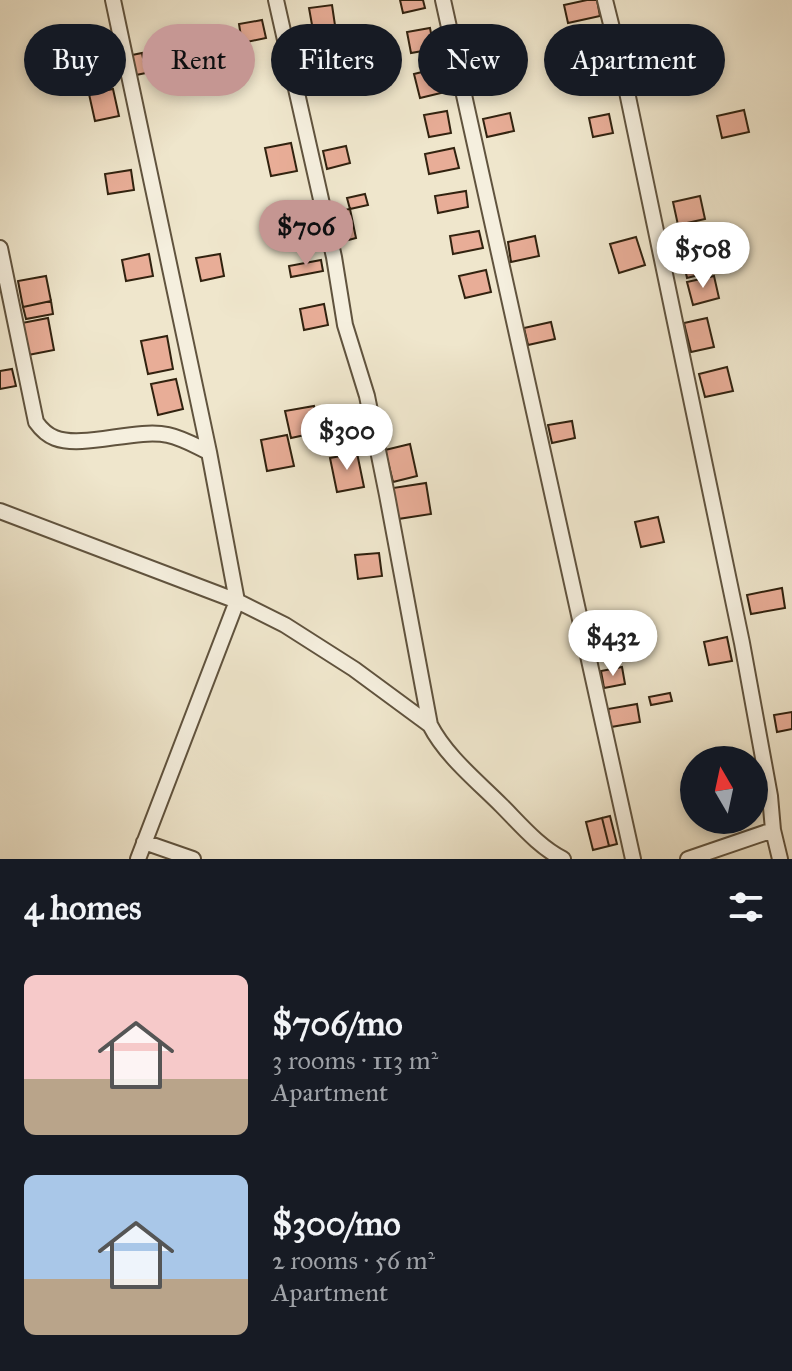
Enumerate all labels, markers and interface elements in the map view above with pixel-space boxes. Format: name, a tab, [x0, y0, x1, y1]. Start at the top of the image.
chip: Buy	[24, 24, 126, 96]
chip: Rent	[142, 24, 255, 96]
chip: Filters	[271, 24, 402, 96]
chip: New	[418, 24, 528, 96]
chip: Apartment	[544, 24, 725, 96]
pin: $706	[259, 200, 353, 268]
text: $706	[277, 210, 335, 242]
pin: $508	[656, 222, 750, 290]
text: $508	[675, 232, 731, 264]
pin: $300	[300, 404, 394, 472]
text: $300	[319, 414, 375, 446]
pin: $432	[566, 610, 660, 678]
text: $432	[586, 620, 640, 652]
north arrow	[680, 746, 768, 834]
map controls	[680, 746, 768, 834]
icon: filters	[724, 885, 768, 929]
text: 4 homes	[24, 887, 141, 928]
text: $706/mo	[272, 1003, 403, 1044]
icon: home	[88, 1007, 184, 1103]
text: 3 rooms · 113 m²	[272, 1044, 438, 1076]
text: Apartment	[272, 1076, 388, 1108]
text: $300/mo	[272, 1203, 401, 1244]
icon: home	[88, 1207, 184, 1303]
text: 2 rooms · 56 m²	[272, 1244, 435, 1276]
text: Apartment	[272, 1276, 388, 1308]

